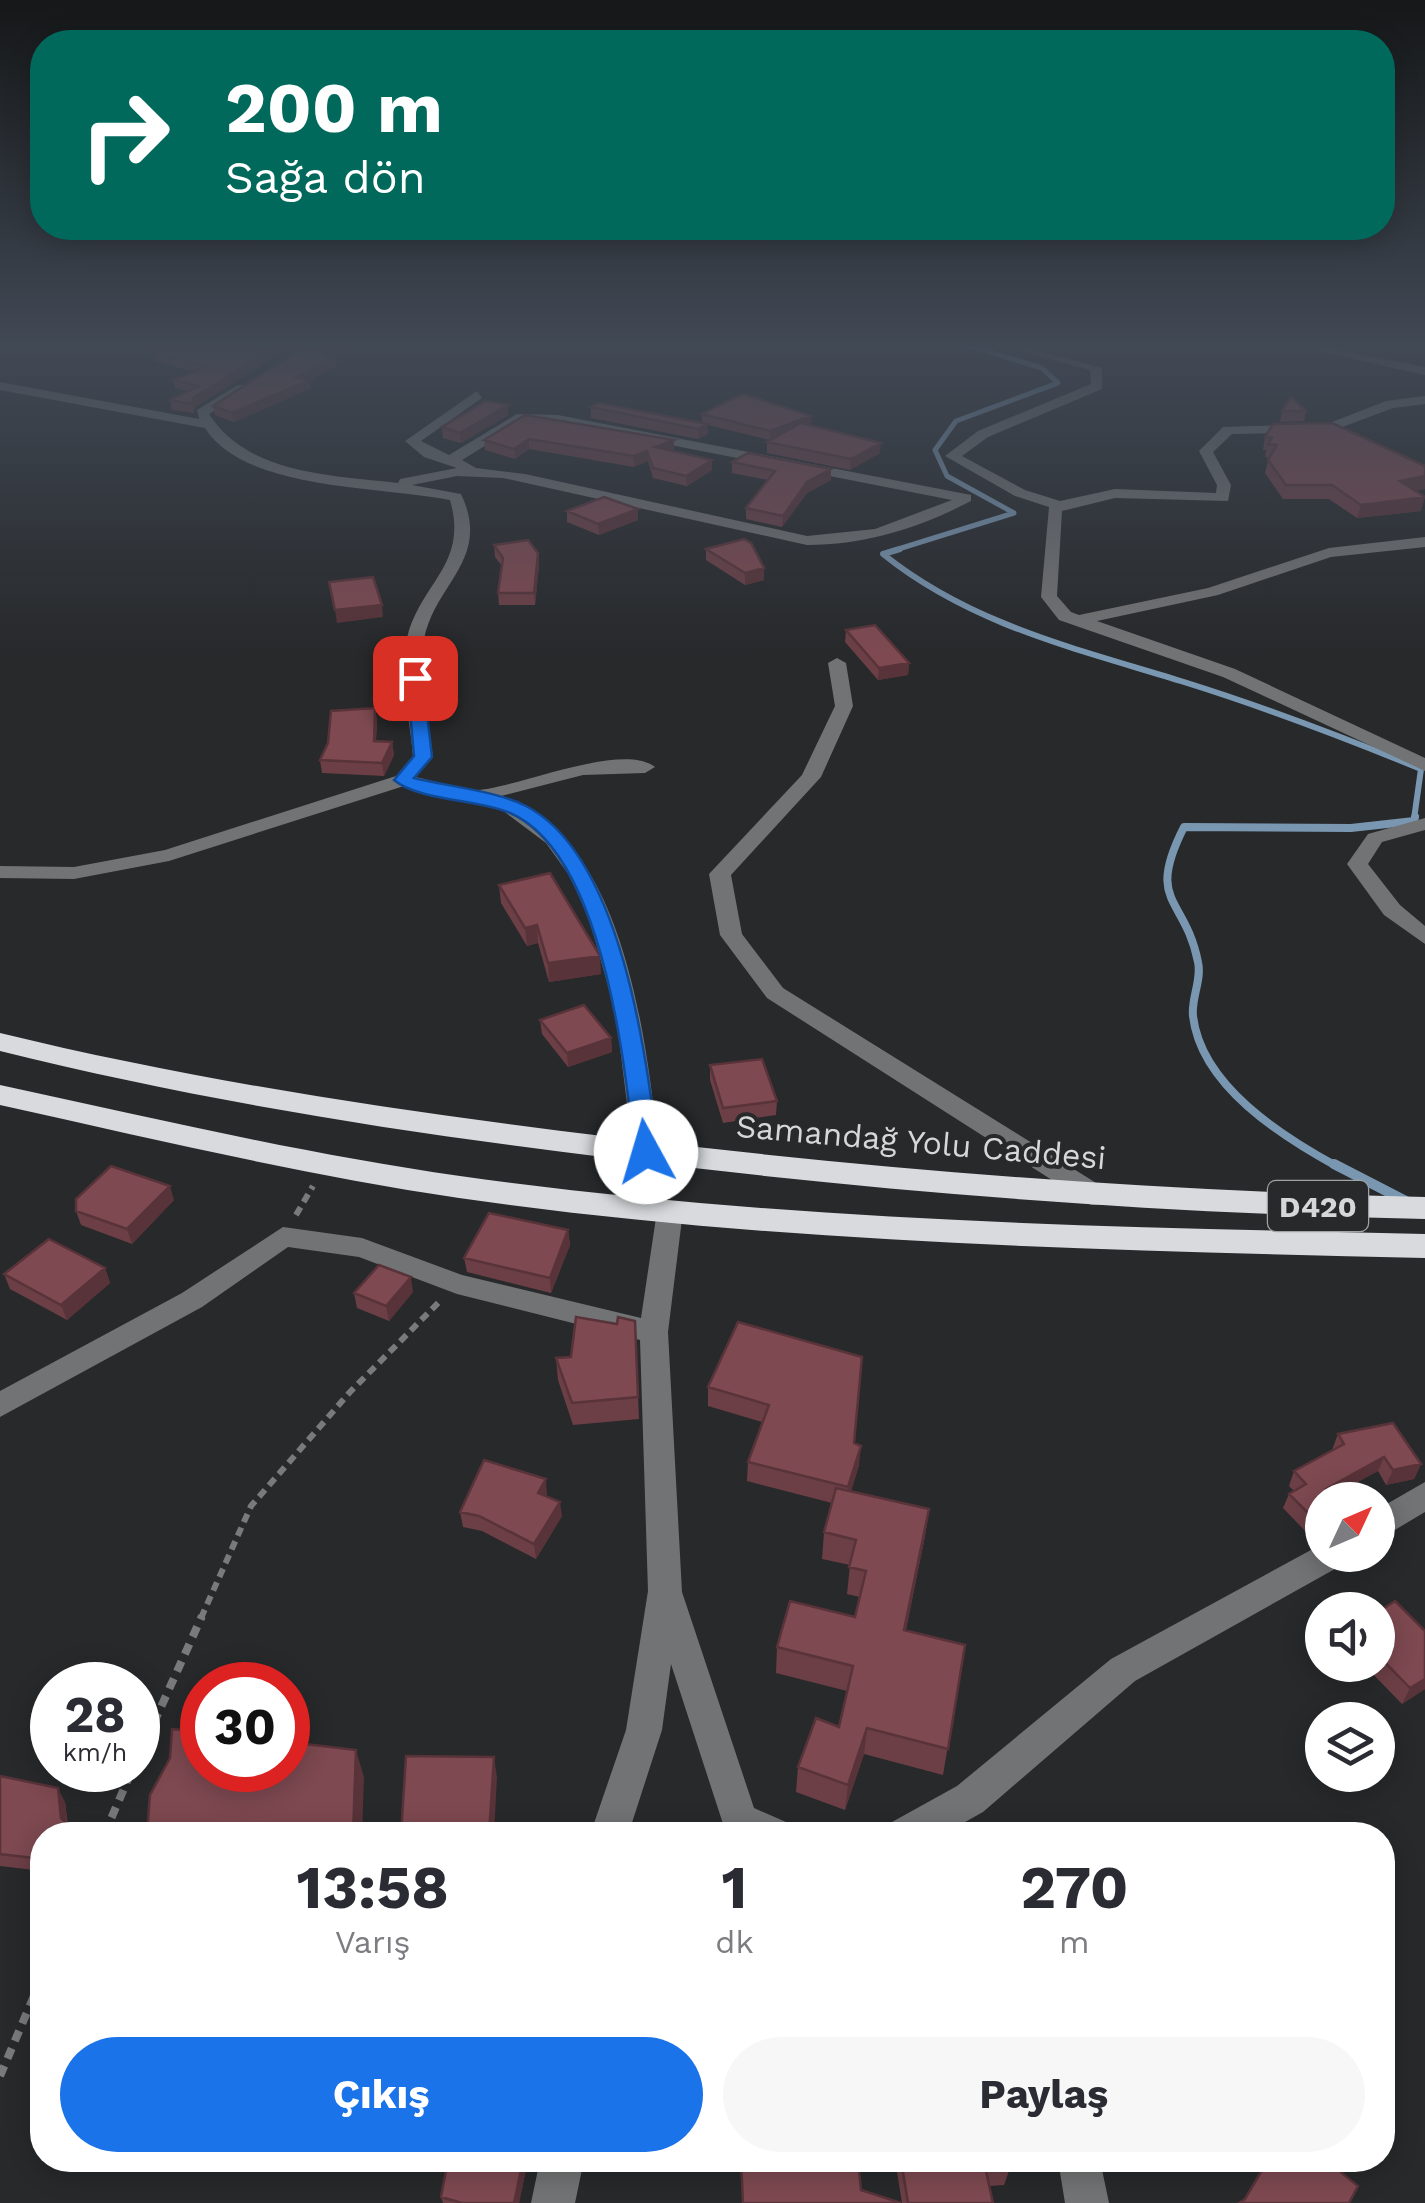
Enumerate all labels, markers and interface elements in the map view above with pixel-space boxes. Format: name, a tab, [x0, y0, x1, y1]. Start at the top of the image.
text: 200 m	[225, 67, 443, 149]
icon: right	[60, 70, 190, 200]
text: Sağa dön	[225, 151, 426, 204]
pin	[373, 636, 458, 721]
icon: arrive	[388, 651, 443, 706]
position arrow	[594, 1100, 698, 1204]
street label: Samandağ Yolu Caddesi	[734, 1107, 1108, 1177]
road number: D420	[1268, 1181, 1368, 1231]
north arrow	[1305, 1482, 1395, 1572]
map controls	[1305, 1482, 1395, 1792]
button: sound	[1305, 1592, 1395, 1682]
speed limit sign: 30	[180, 1662, 310, 1792]
text: 28	[64, 1685, 126, 1744]
button: layers	[1305, 1702, 1395, 1792]
text: km/h	[63, 1738, 127, 1767]
text: 13:58	[297, 1852, 449, 1923]
text: 1	[722, 1852, 747, 1923]
text: 270	[1020, 1852, 1128, 1923]
text: Varış	[335, 1923, 410, 1961]
text: dk	[715, 1923, 754, 1961]
text: m	[1059, 1923, 1090, 1961]
button: Çıkış	[60, 2037, 703, 2152]
button: Paylaş	[723, 2037, 1365, 2152]

